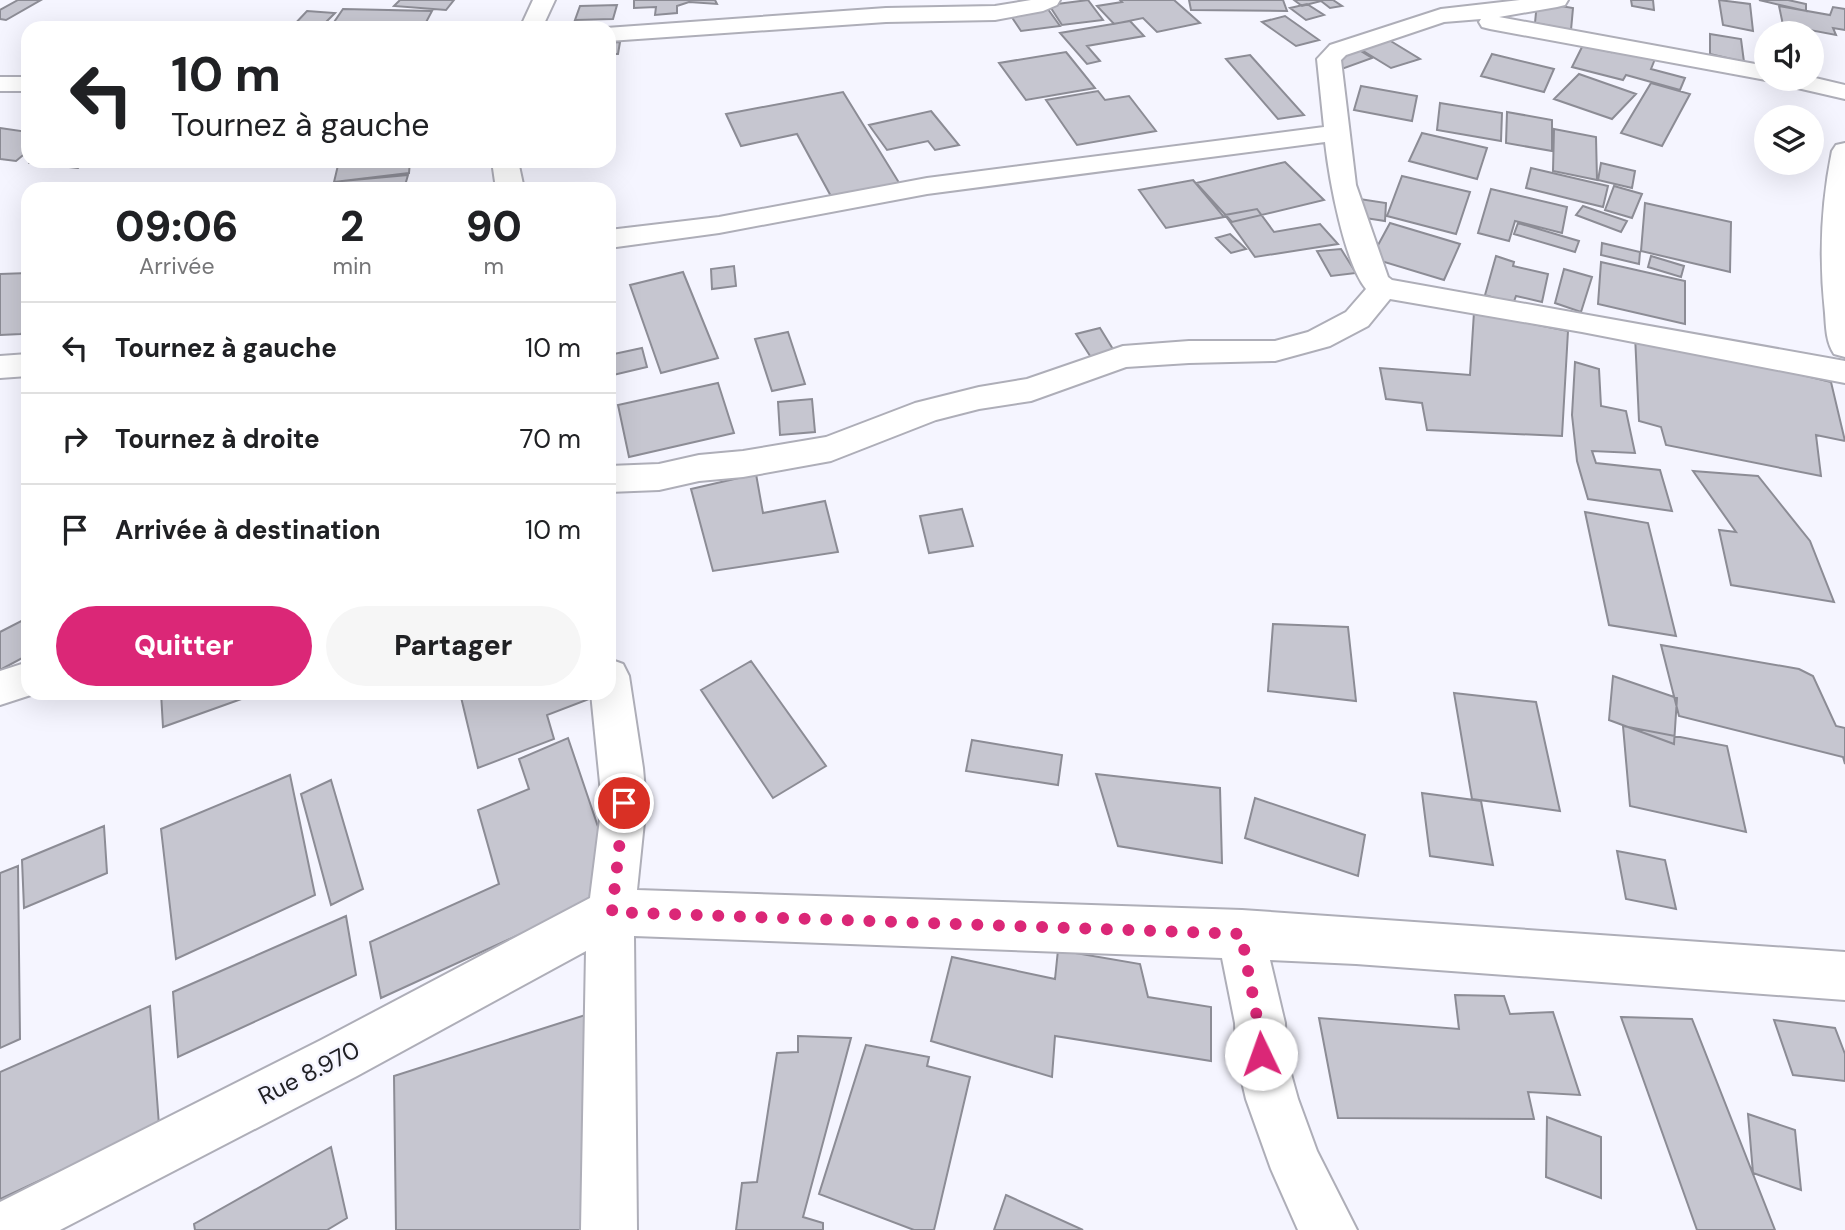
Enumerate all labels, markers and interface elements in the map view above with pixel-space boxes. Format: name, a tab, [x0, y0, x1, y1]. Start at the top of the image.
map controls	[1754, 21, 1824, 175]
button: sound	[1754, 21, 1824, 91]
text: 10 m	[171, 42, 281, 106]
icon: left	[56, 49, 147, 140]
text: Tournez à gauche	[171, 104, 429, 146]
button: layers	[1754, 105, 1824, 175]
text: 09:06	[115, 199, 239, 254]
text: 2	[340, 199, 364, 254]
text: 90	[466, 199, 522, 254]
text: Arrivée	[139, 251, 215, 281]
text: min	[333, 251, 372, 281]
text: m	[484, 251, 504, 281]
icon: left	[56, 329, 94, 367]
text: Tournez à gauche	[115, 331, 337, 365]
text: 10 m	[525, 331, 581, 365]
icon: right	[56, 420, 94, 458]
text: Tournez à droite	[115, 422, 320, 456]
text: 70 m	[520, 422, 581, 456]
icon: arrive	[56, 511, 94, 549]
text: Arrivée à destination	[115, 513, 381, 547]
text: 10 m	[525, 513, 581, 547]
button: Quitter	[56, 606, 312, 686]
button: Partager	[326, 606, 581, 686]
pin	[594, 773, 654, 833]
icon: arrive	[605, 784, 643, 822]
position arrow	[1224, 1017, 1298, 1091]
street label: Rue 8.970	[253, 1034, 365, 1111]

